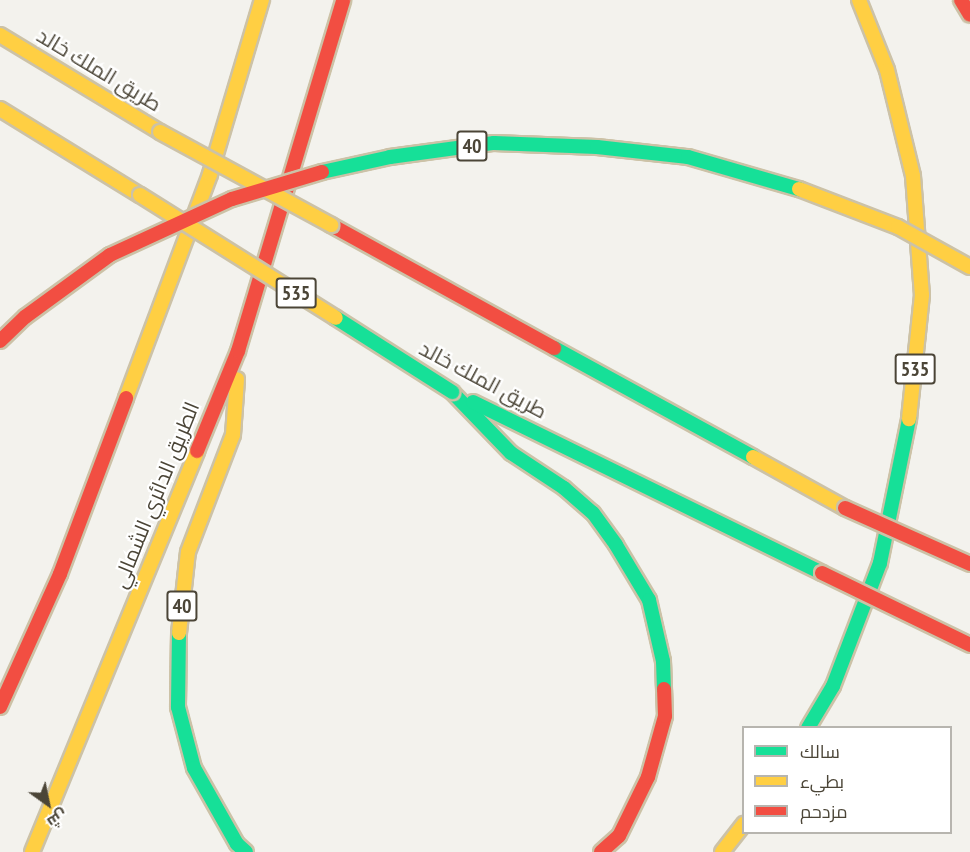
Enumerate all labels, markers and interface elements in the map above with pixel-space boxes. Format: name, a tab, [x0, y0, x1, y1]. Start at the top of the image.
street label: طريق الملك خالد	[32, 23, 166, 117]
road number: 40	[456, 129, 488, 163]
road number: 535	[275, 276, 317, 310]
street label: طريق الملك خالد	[415, 336, 551, 424]
road number: 535	[894, 352, 936, 386]
street label: الطريق الدائري الشمالي	[107, 398, 205, 592]
road number: 40	[166, 589, 198, 623]
legend	[742, 726, 952, 834]
text: سالك	[800, 740, 840, 763]
text: بطيء	[800, 770, 844, 793]
north arrow	[18, 774, 78, 834]
text: مزدحم	[800, 800, 848, 823]
text: ش	[44, 805, 72, 833]

